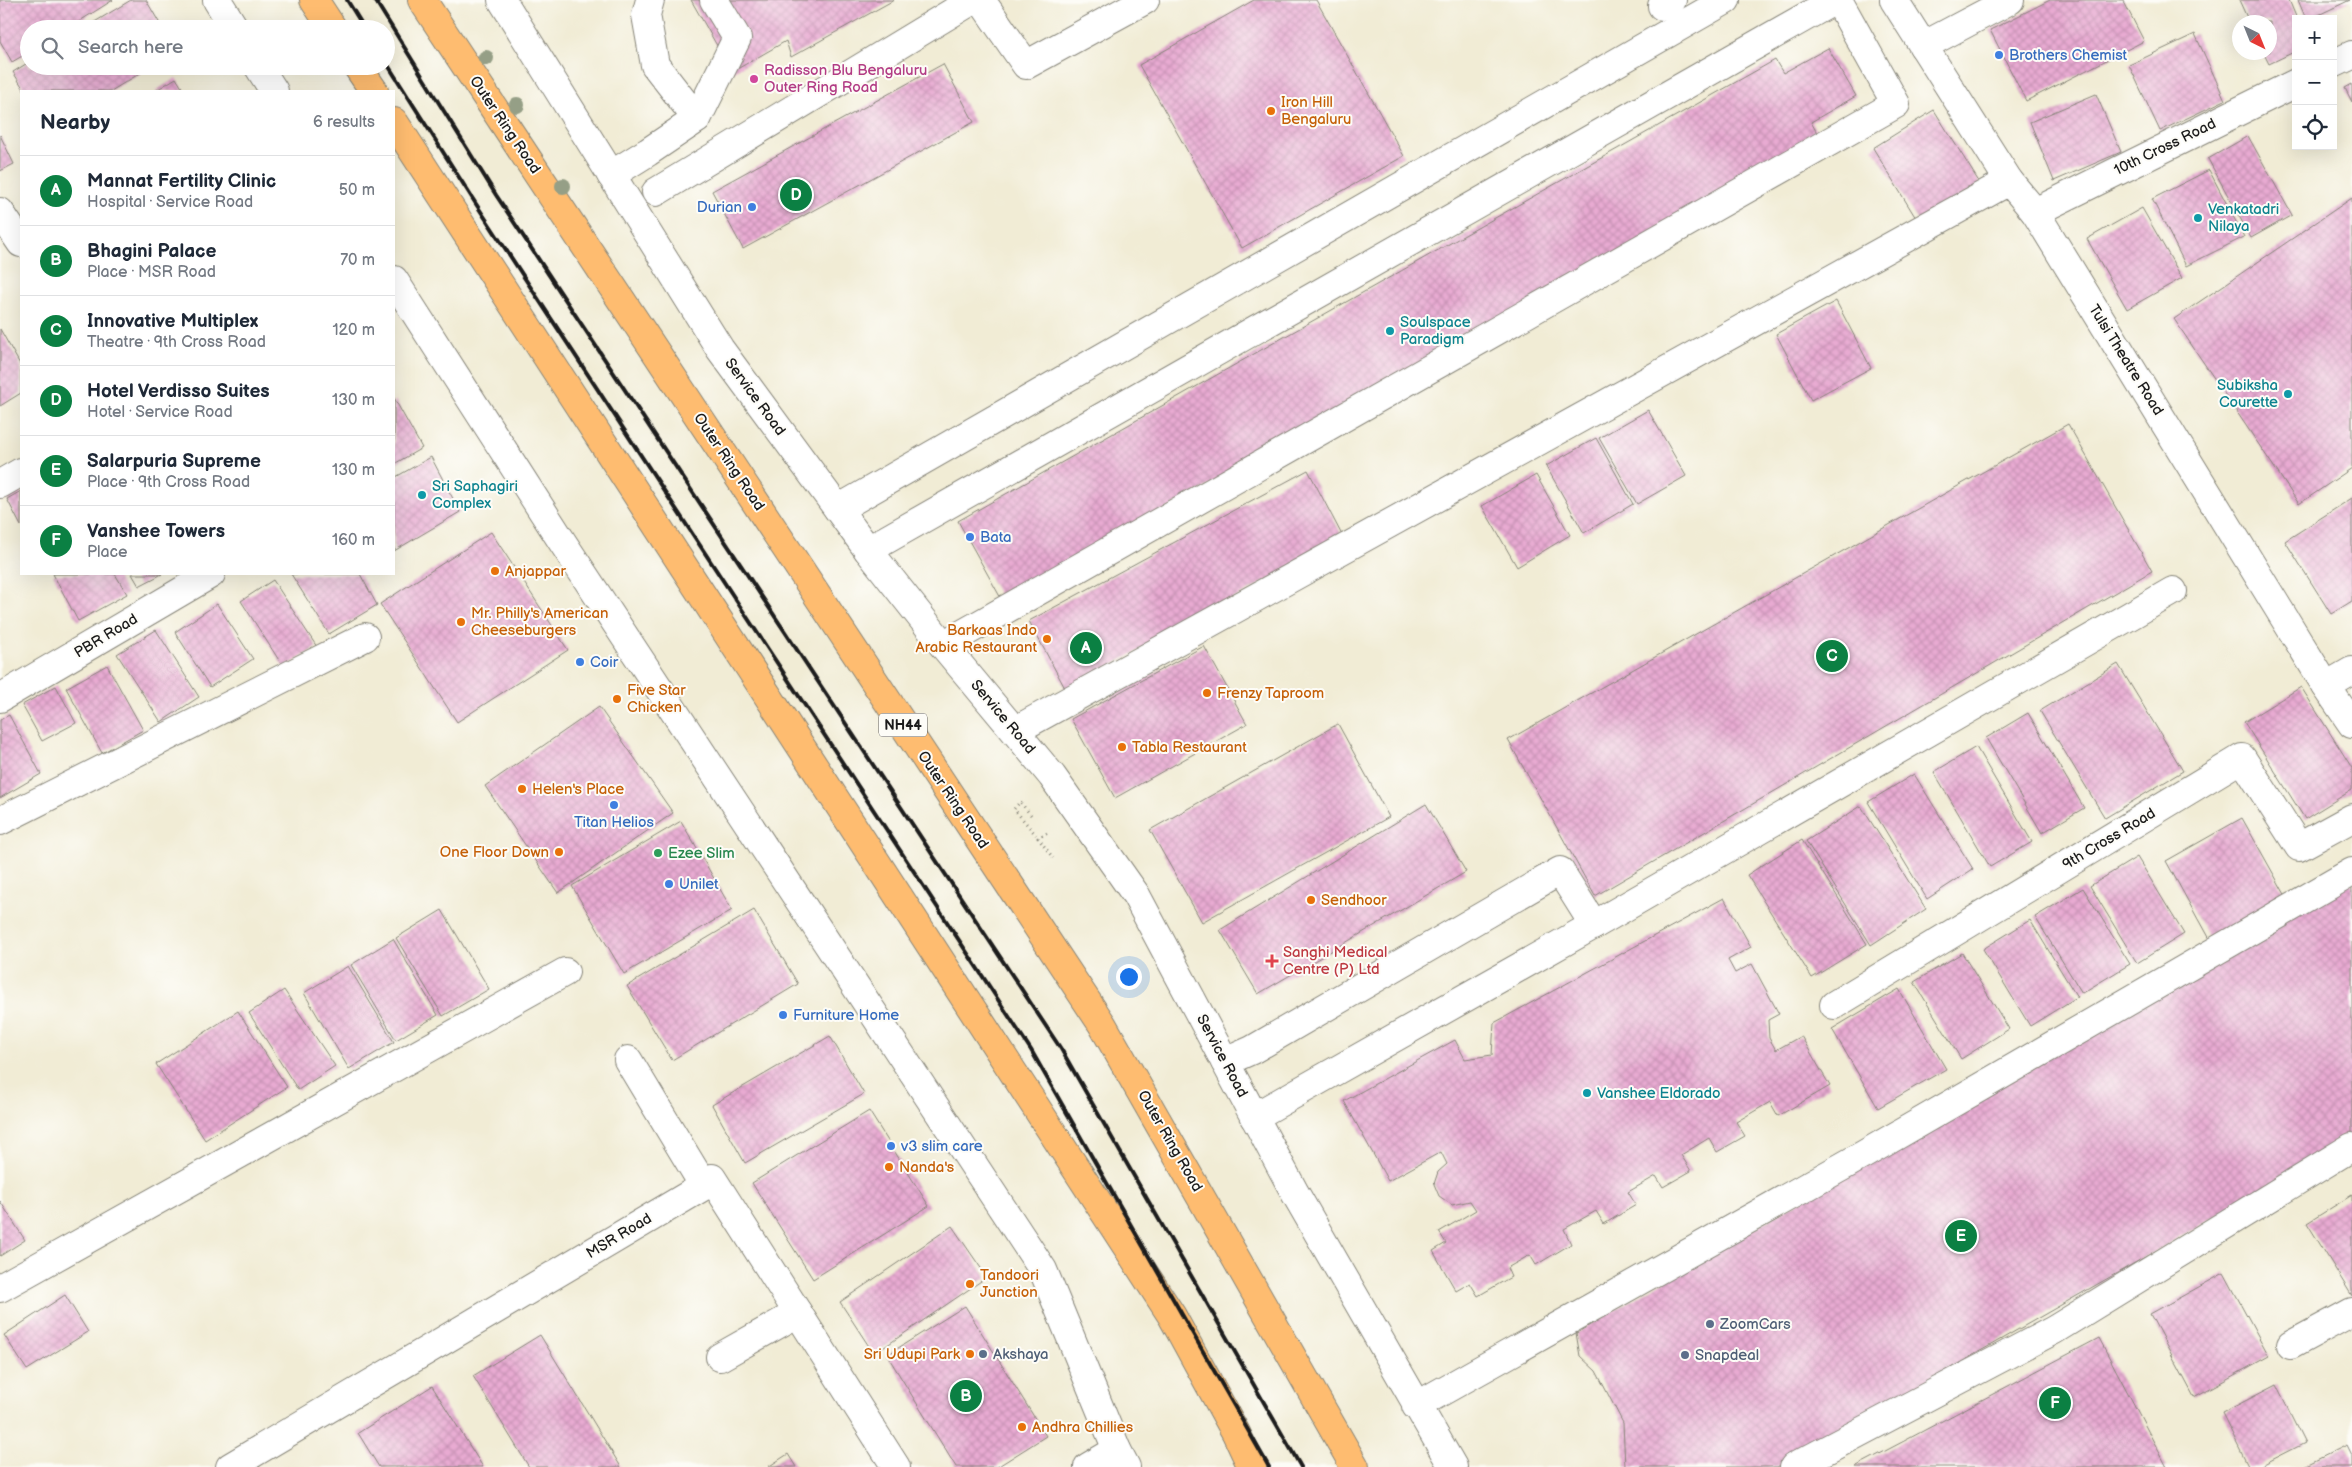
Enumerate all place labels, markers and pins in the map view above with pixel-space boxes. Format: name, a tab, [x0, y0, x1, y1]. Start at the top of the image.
place label: Brothers Chemist	[2009, 46, 2128, 65]
marker: Brothers Chemist	[1993, 49, 2005, 61]
place label: Radisson Blu Bengaluru Outer Ring Road	[764, 61, 927, 97]
marker: Radisson Blu Bengaluru Outer Ring Road	[748, 73, 760, 85]
place label: Iron Hill Bengaluru	[1281, 93, 1351, 129]
marker: Iron Hill Bengaluru	[1265, 105, 1277, 117]
pin: D	[780, 176, 812, 214]
place label: Durian	[697, 198, 742, 217]
place label: Venkatadri Nilaya	[2208, 200, 2279, 236]
marker: Durian	[746, 201, 758, 213]
marker: Venkatadri Nilaya	[2192, 212, 2204, 224]
place label: Soulspace Paradigm	[1400, 313, 1471, 349]
marker: Soulspace Paradigm	[1384, 325, 1396, 337]
place label: Subiksha Courette	[2217, 376, 2278, 412]
marker: Subiksha Courette	[2282, 388, 2294, 400]
place label: Sri Saphagiri Complex	[432, 477, 518, 513]
marker: Sri Saphagiri Complex	[416, 489, 428, 501]
place label: Bata	[980, 528, 1011, 547]
marker: Bata	[964, 531, 976, 543]
place label: Anjappar	[505, 562, 567, 581]
marker: Anjappar	[489, 565, 501, 577]
place label: Mr. Philly's American Cheeseburgers	[471, 604, 608, 640]
marker: Mr. Philly's American Cheeseburgers	[455, 616, 467, 628]
place label: Barkaas Indo Arabic Restaurant	[916, 621, 1037, 657]
pin: A	[1070, 629, 1102, 667]
marker: Barkaas Indo Arabic Restaurant	[1041, 633, 1053, 645]
pin: C	[1816, 637, 1848, 675]
place label: Coir	[590, 653, 619, 672]
marker: Coir	[574, 656, 586, 668]
place label: Five Star Chicken	[627, 681, 686, 717]
place label: Frenzy Taproom	[1217, 684, 1324, 703]
marker: Frenzy Taproom	[1201, 687, 1213, 699]
marker: Five Star Chicken	[611, 693, 623, 705]
place label: Tabla Restaurant	[1132, 738, 1247, 757]
marker: Tabla Restaurant	[1116, 741, 1128, 753]
place label: Helen's Place	[532, 780, 624, 799]
marker: Helen's Place	[516, 783, 528, 795]
marker: Titan Helios	[608, 799, 620, 811]
place label: Titan Helios	[574, 813, 654, 832]
place label: One Floor Down	[440, 843, 549, 862]
place label: Ezee Slim	[668, 844, 735, 863]
marker: One Floor Down	[553, 846, 565, 858]
marker: Ezee Slim	[652, 847, 664, 859]
place label: Unilet	[679, 875, 719, 894]
marker: Unilet	[663, 878, 675, 890]
place label: Sendhoor	[1321, 891, 1387, 910]
marker: Sendhoor	[1305, 894, 1317, 906]
place label: Sanghi Medical Centre (P) Ltd	[1283, 943, 1387, 979]
marker: Sanghi Medical Centre (P) Ltd	[1265, 954, 1279, 968]
place label: Furniture Home	[793, 1006, 899, 1025]
marker: Furniture Home	[777, 1009, 789, 1021]
place label: Vanshee Eldorado	[1597, 1084, 1721, 1103]
marker: Vanshee Eldorado	[1581, 1087, 1593, 1099]
place label: v3 slim care	[900, 1137, 983, 1156]
marker: v3 slim care	[885, 1140, 897, 1152]
place label: Nanda's	[899, 1158, 955, 1177]
marker: Nanda's	[883, 1161, 895, 1173]
pin: E	[1945, 1217, 1977, 1255]
place label: Tandoori Junction	[980, 1266, 1039, 1302]
marker: Tandoori Junction	[964, 1278, 976, 1290]
place label: ZoomCars	[1719, 1315, 1791, 1334]
marker: ZoomCars	[1704, 1318, 1716, 1330]
place label: Sri Udupi Park	[864, 1345, 961, 1364]
place label: Akshaya	[993, 1345, 1049, 1364]
place label: Snapdeal	[1695, 1346, 1759, 1365]
marker: Sri Udupi Park	[964, 1348, 976, 1360]
marker: Akshaya	[977, 1348, 989, 1360]
marker: Snapdeal	[1679, 1349, 1691, 1361]
pin: B	[950, 1377, 982, 1415]
pin: F	[2039, 1384, 2071, 1422]
place label: Andhra Chillies	[1032, 1418, 1134, 1437]
marker: Andhra Chillies	[1016, 1421, 1028, 1433]

